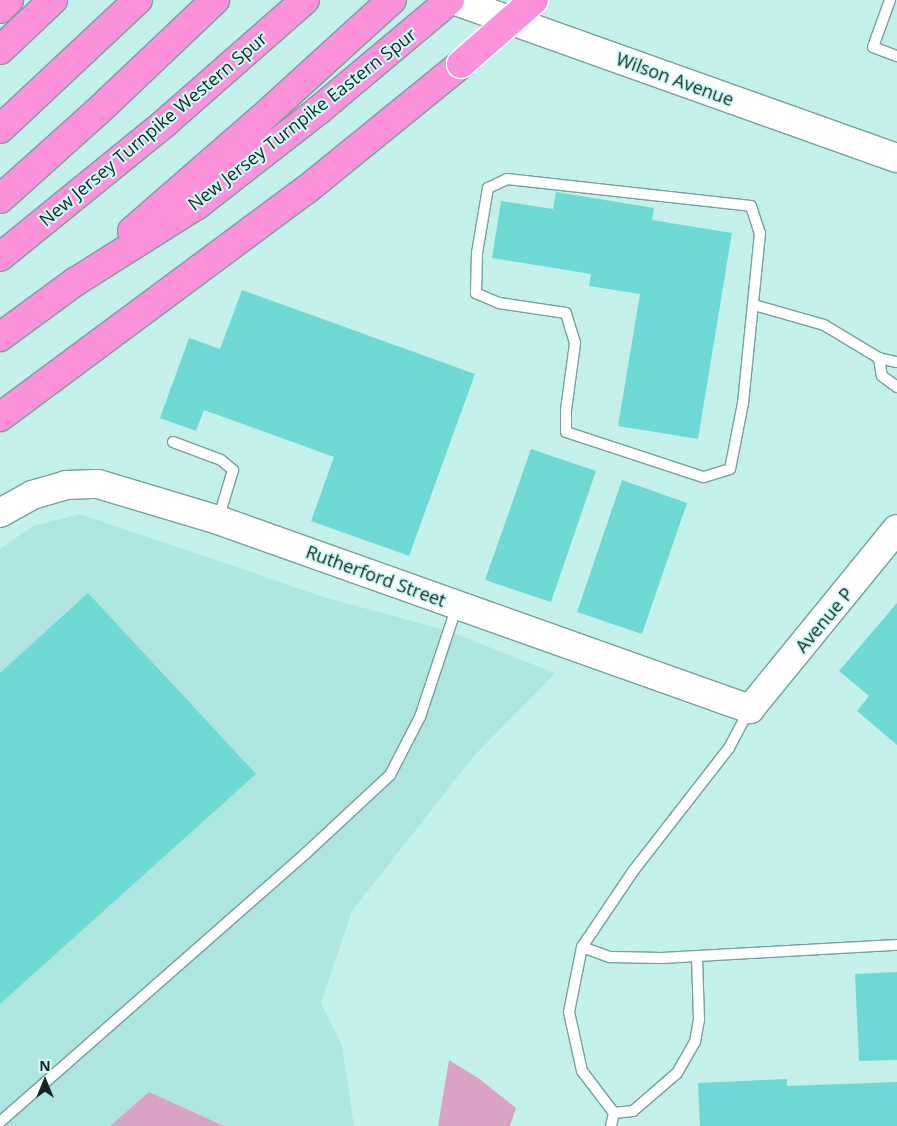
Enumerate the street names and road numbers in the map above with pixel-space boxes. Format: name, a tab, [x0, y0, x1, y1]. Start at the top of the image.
street label: New Jersey Turnpike Eastern Spur	[184, 23, 420, 215]
street label: New Jersey Turnpike Western Spur	[35, 27, 271, 231]
street label: Wilson Avenue	[613, 48, 737, 110]
street label: Rutherford Street	[303, 541, 449, 611]
street label: Avenue P	[791, 583, 857, 657]

